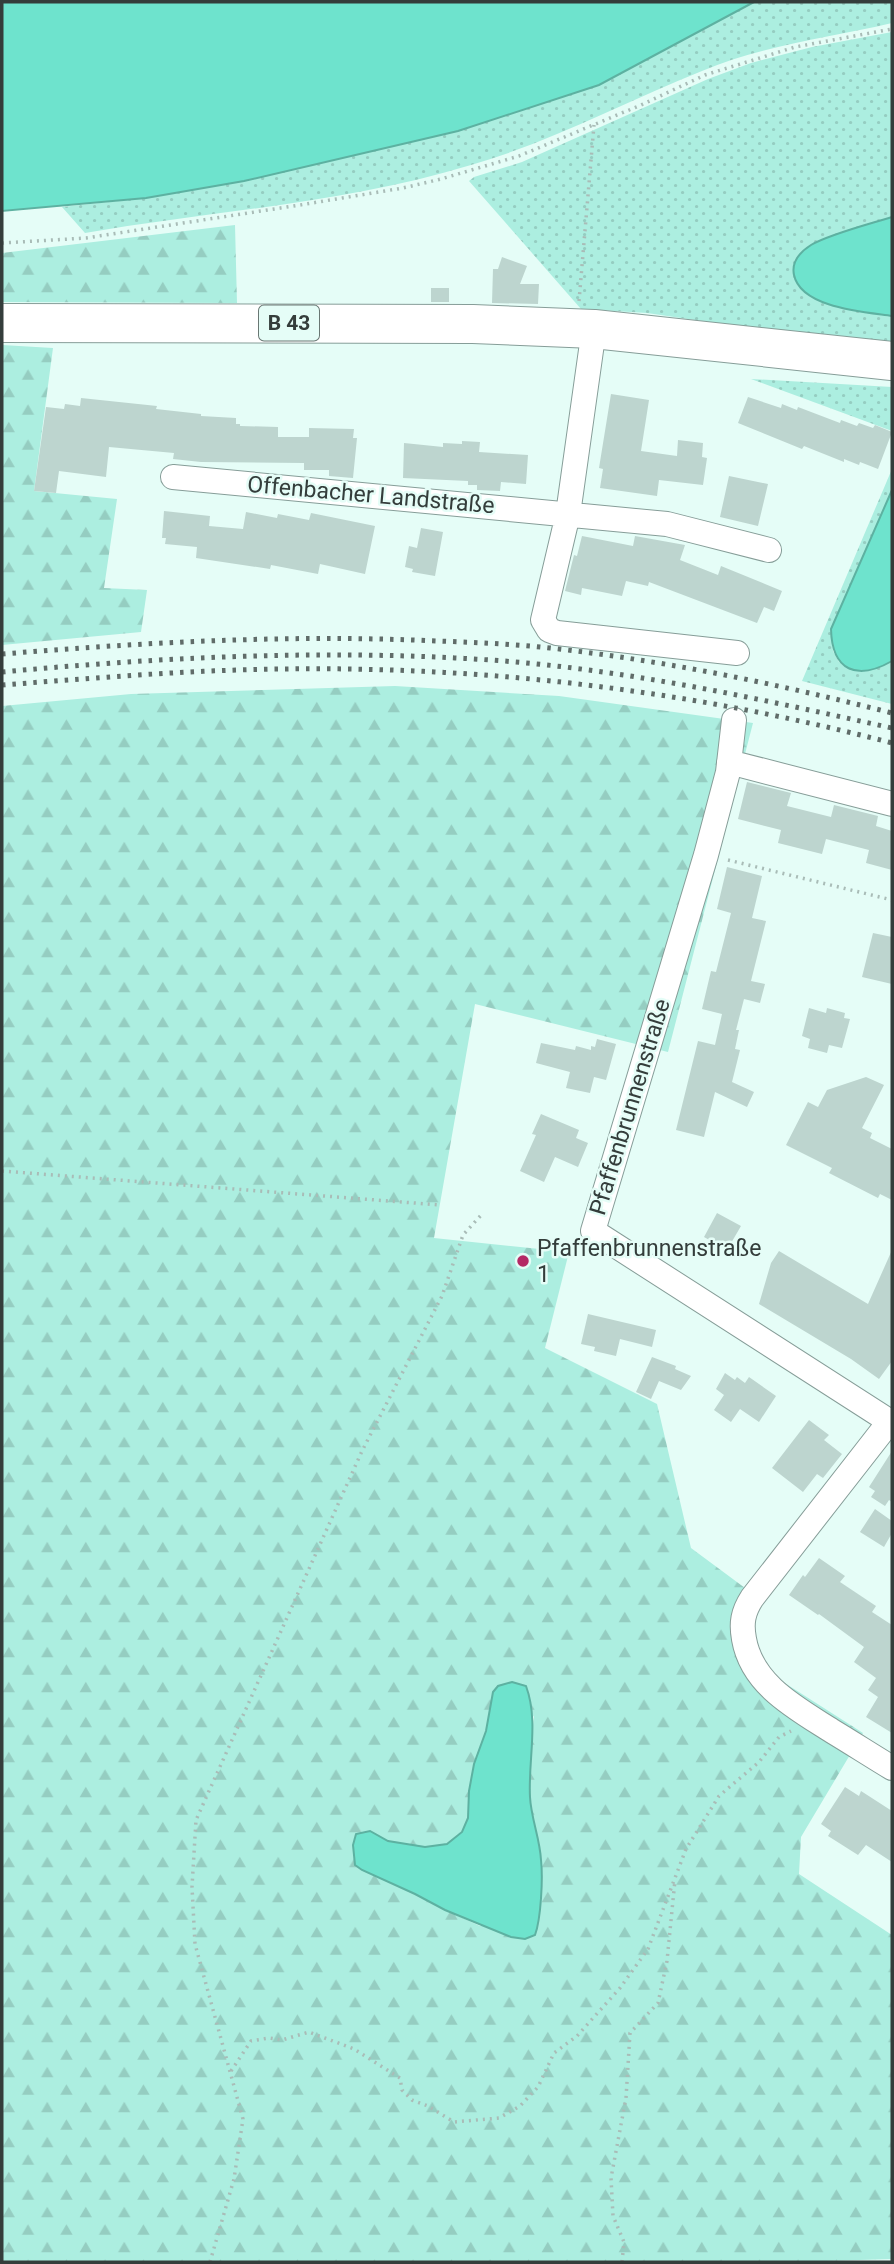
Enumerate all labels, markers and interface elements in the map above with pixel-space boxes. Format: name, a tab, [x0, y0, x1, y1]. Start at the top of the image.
road number: B 43	[259, 306, 319, 340]
street label: Offenbacher Landstraße	[246, 471, 496, 519]
street label: Pfaffenbrunnenstraße	[584, 996, 676, 1218]
place label: Pfaffenbrunnenstraße 1	[537, 1235, 761, 1288]
marker: Pfaffenbrunnenstraße 1	[515, 1253, 531, 1269]

